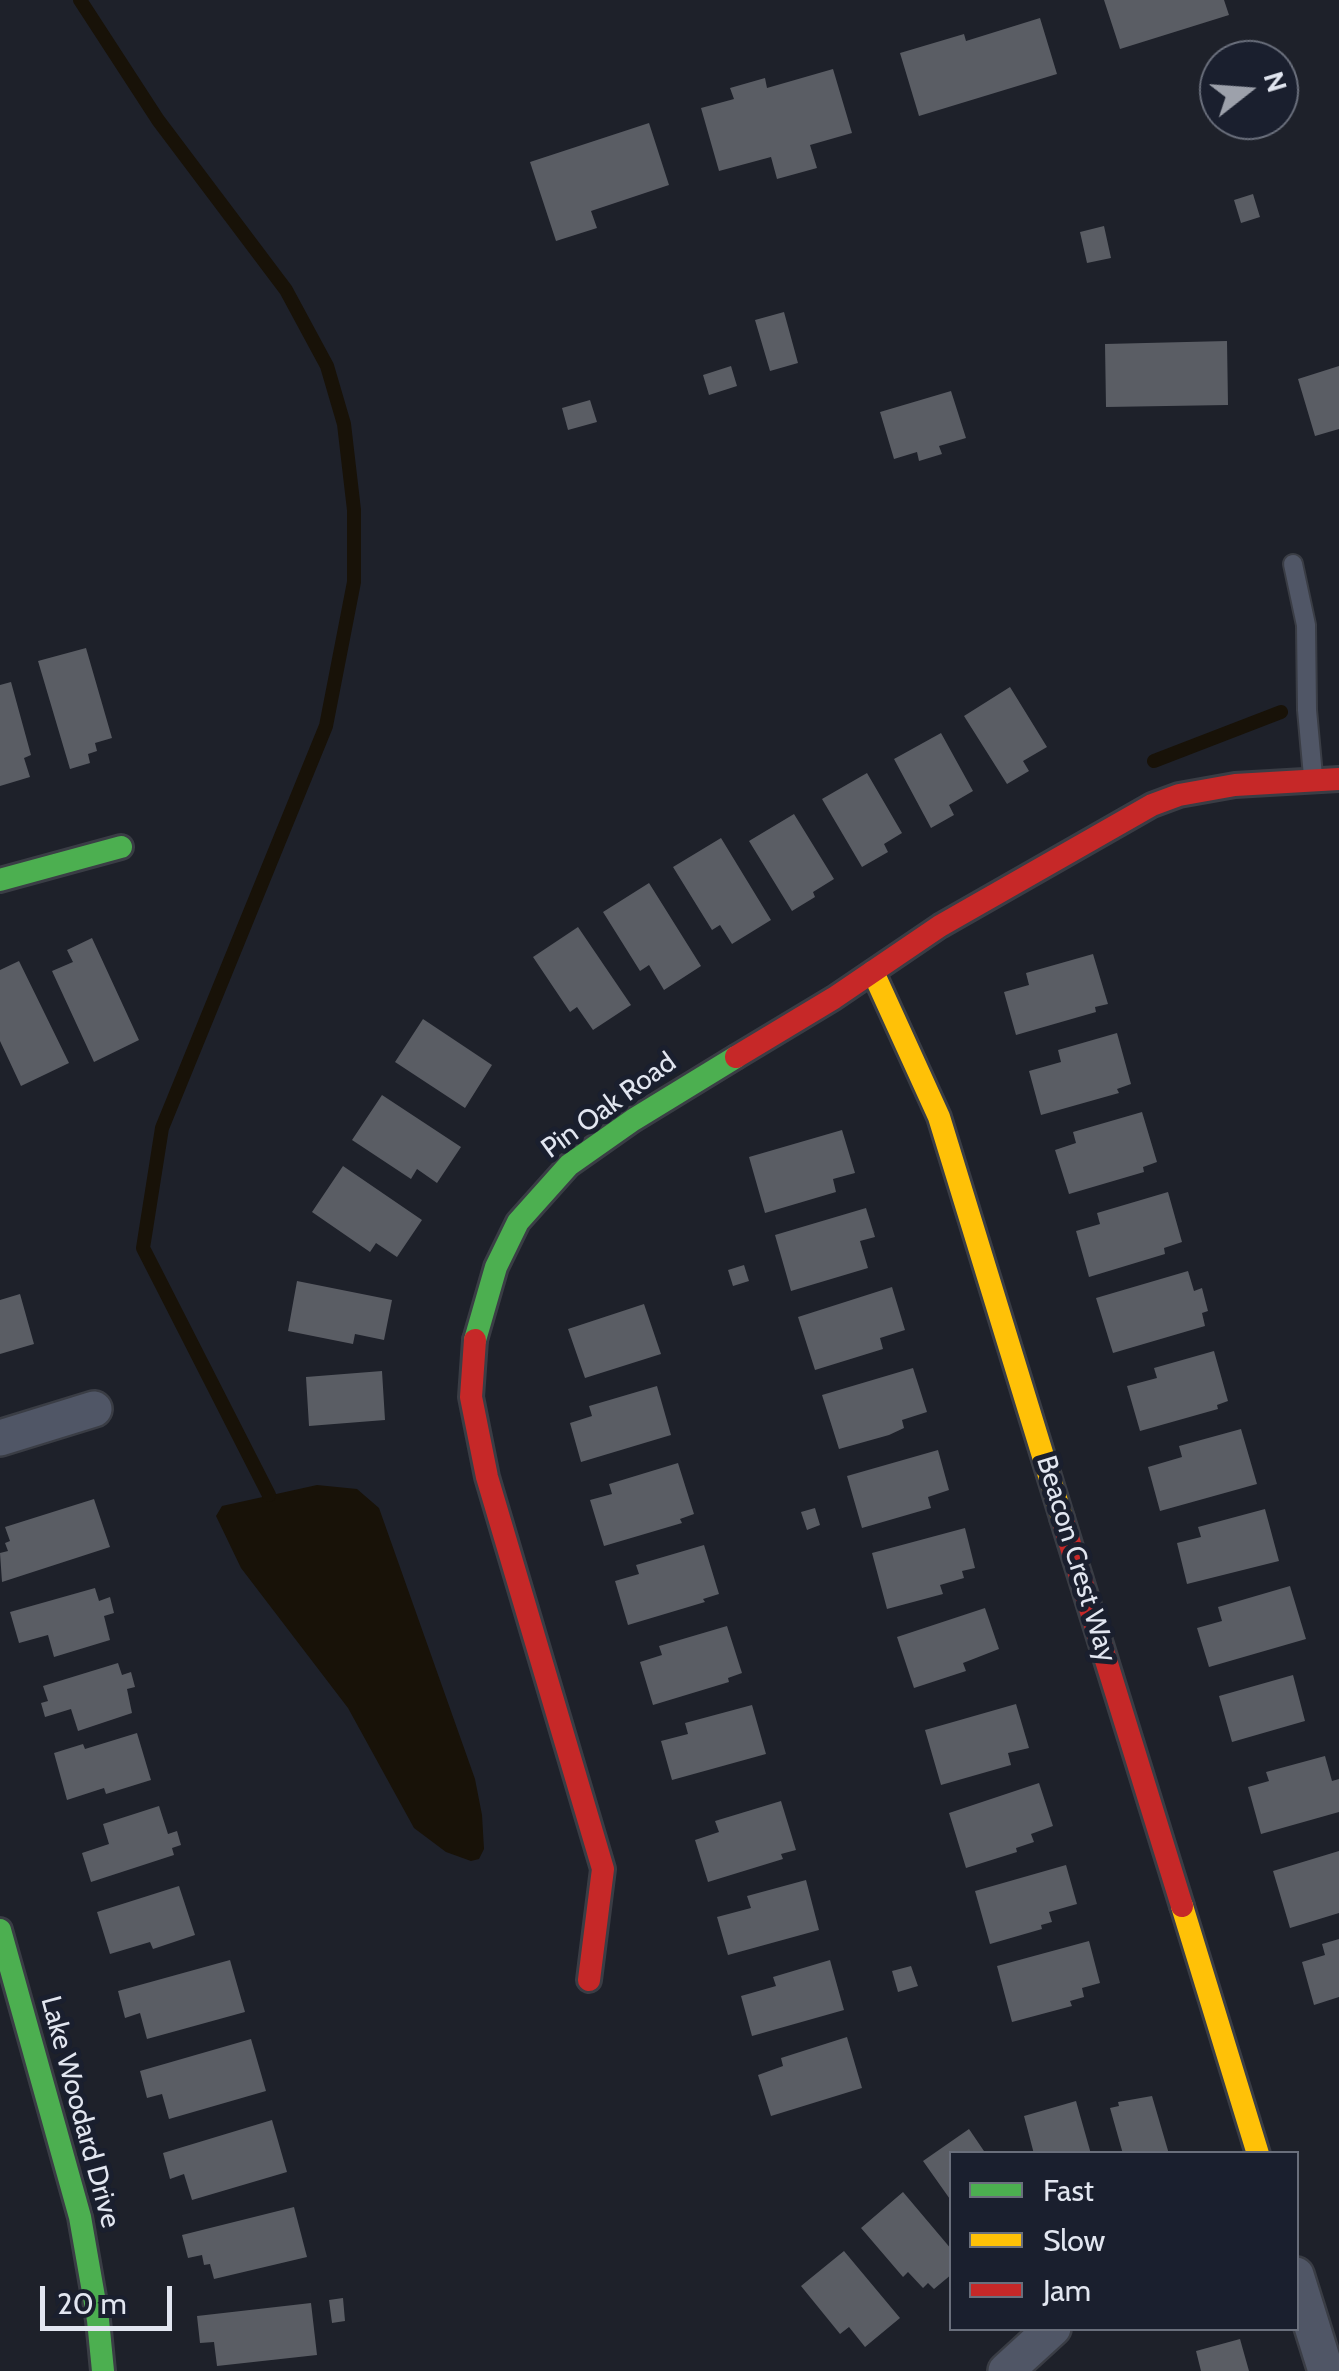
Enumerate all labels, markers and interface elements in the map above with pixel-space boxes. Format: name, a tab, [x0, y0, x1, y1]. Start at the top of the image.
north arrow	[1199, 40, 1299, 140]
text: N	[1257, 67, 1295, 96]
street label: Pin Oak Road	[535, 1046, 683, 1166]
street label: Beacon Crest Way	[1029, 1452, 1123, 1666]
street label: Lake Woodard Drive	[33, 1993, 127, 2231]
legend	[949, 2151, 1299, 2331]
text: Fast	[1043, 2172, 1094, 2209]
text: Slow	[1043, 2222, 1105, 2259]
scale bar	[45, 2266, 178, 2328]
text: Jam	[1043, 2272, 1091, 2309]
text: 20 m	[57, 2285, 127, 2322]

